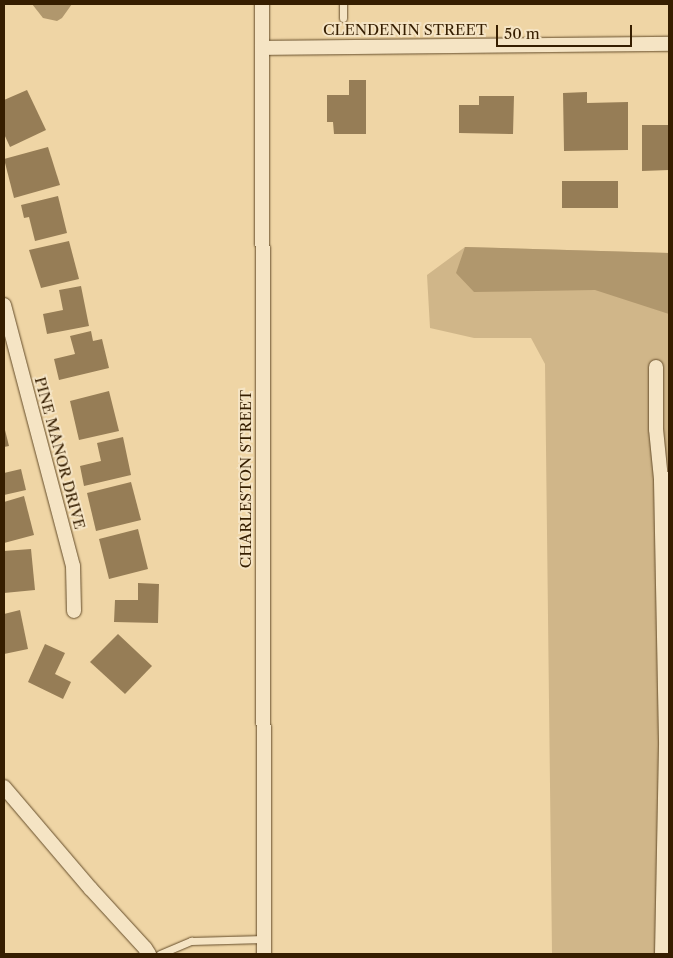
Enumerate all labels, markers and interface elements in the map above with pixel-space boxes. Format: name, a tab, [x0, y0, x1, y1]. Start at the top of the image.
scale bar	[498, 15, 634, 47]
street label: CLENDENIN STREET	[323, 21, 487, 39]
text: 50 m	[504, 24, 540, 43]
street label: PINE MANOR DRIVE	[31, 374, 89, 532]
street label: CHARLESTON STREET	[237, 390, 255, 568]

